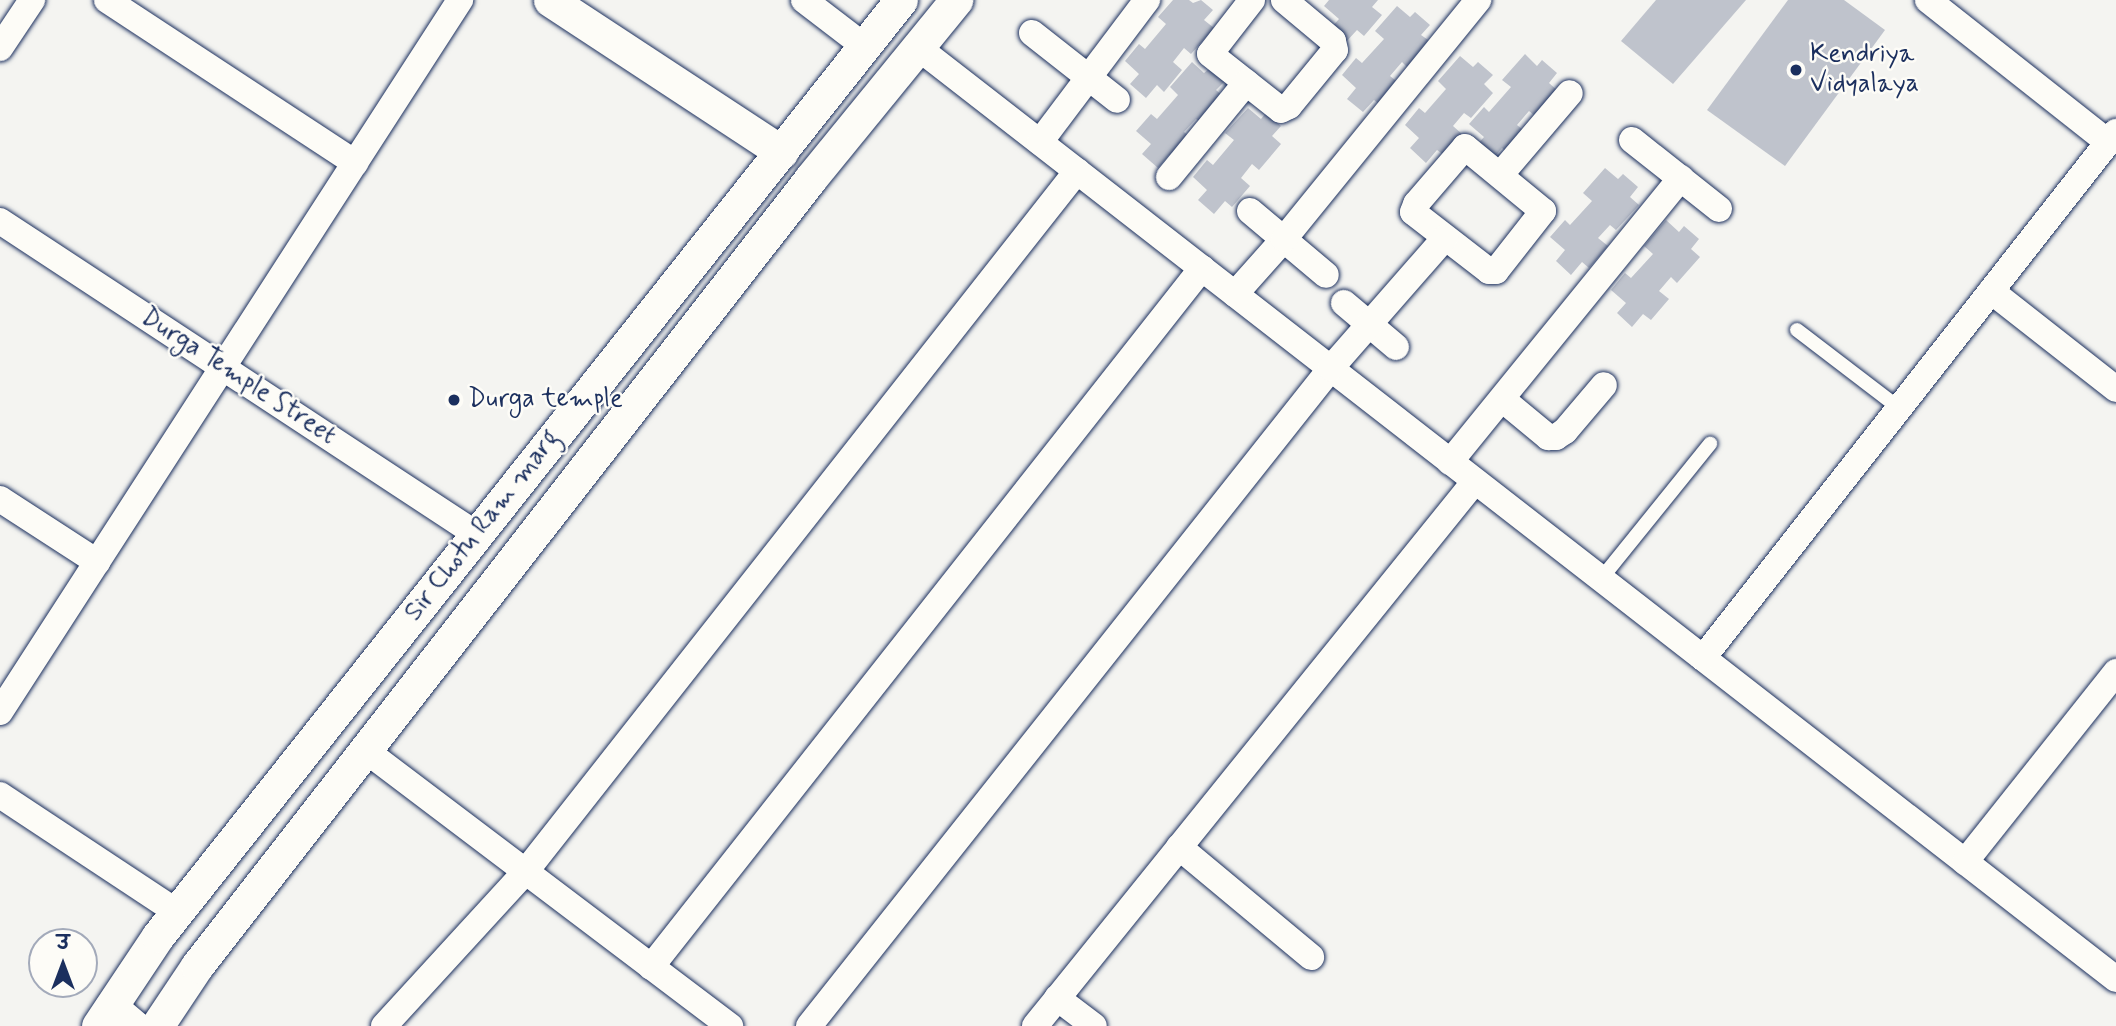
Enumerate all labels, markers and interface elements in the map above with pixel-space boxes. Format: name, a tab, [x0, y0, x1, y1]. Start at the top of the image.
place label: Kendriya Vidyalaya	[1810, 39, 1919, 100]
marker: Kendriya Vidyalaya	[1788, 62, 1804, 78]
street label: Durga Temple Street	[132, 301, 344, 453]
place label: Durga temple	[468, 384, 623, 416]
marker: Durga temple	[446, 392, 462, 408]
street label: Sir Chotu Ram marg	[400, 426, 566, 626]
north arrow	[28, 928, 98, 998]
text: उ	[57, 931, 69, 956]

